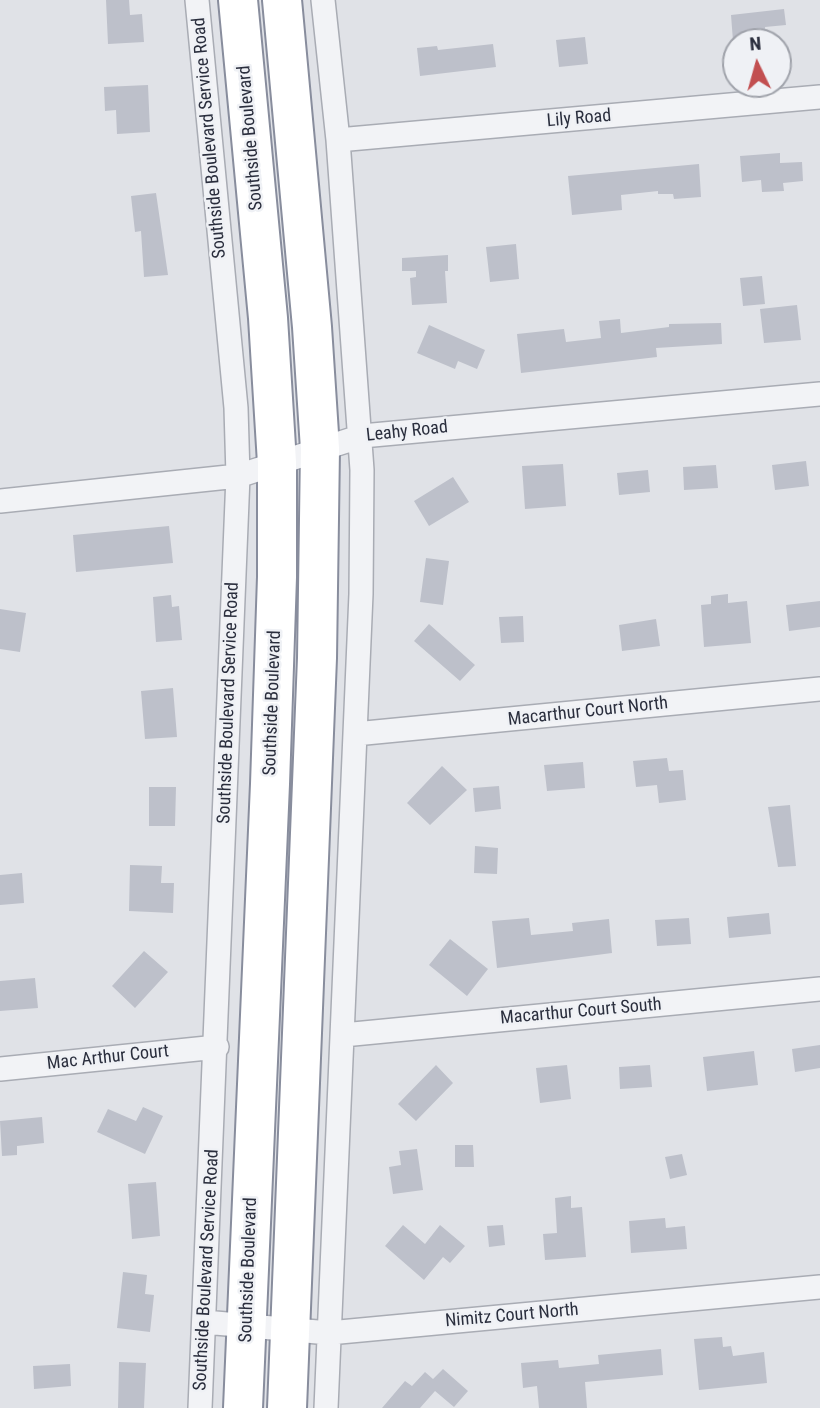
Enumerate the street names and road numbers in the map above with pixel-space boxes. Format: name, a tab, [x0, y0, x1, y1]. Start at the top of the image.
street label: Southside Boulevard Service Road	[189, 17, 231, 259]
street label: Southside Boulevard	[234, 65, 268, 211]
street label: Lily Road	[546, 105, 612, 133]
street label: Leahy Road	[365, 417, 449, 447]
street label: Southside Boulevard Service Road	[214, 582, 244, 824]
street label: Southside Boulevard	[260, 630, 286, 776]
street label: Macarthur Court North	[507, 693, 669, 731]
street label: Macarthur Court South	[499, 994, 663, 1030]
street label: Mac Arthur Court	[46, 1041, 170, 1075]
street label: Southside Boulevard Service Road	[190, 1149, 224, 1391]
street label: Southside Boulevard	[236, 1197, 262, 1343]
street label: Nimitz Court North	[444, 1299, 580, 1333]

